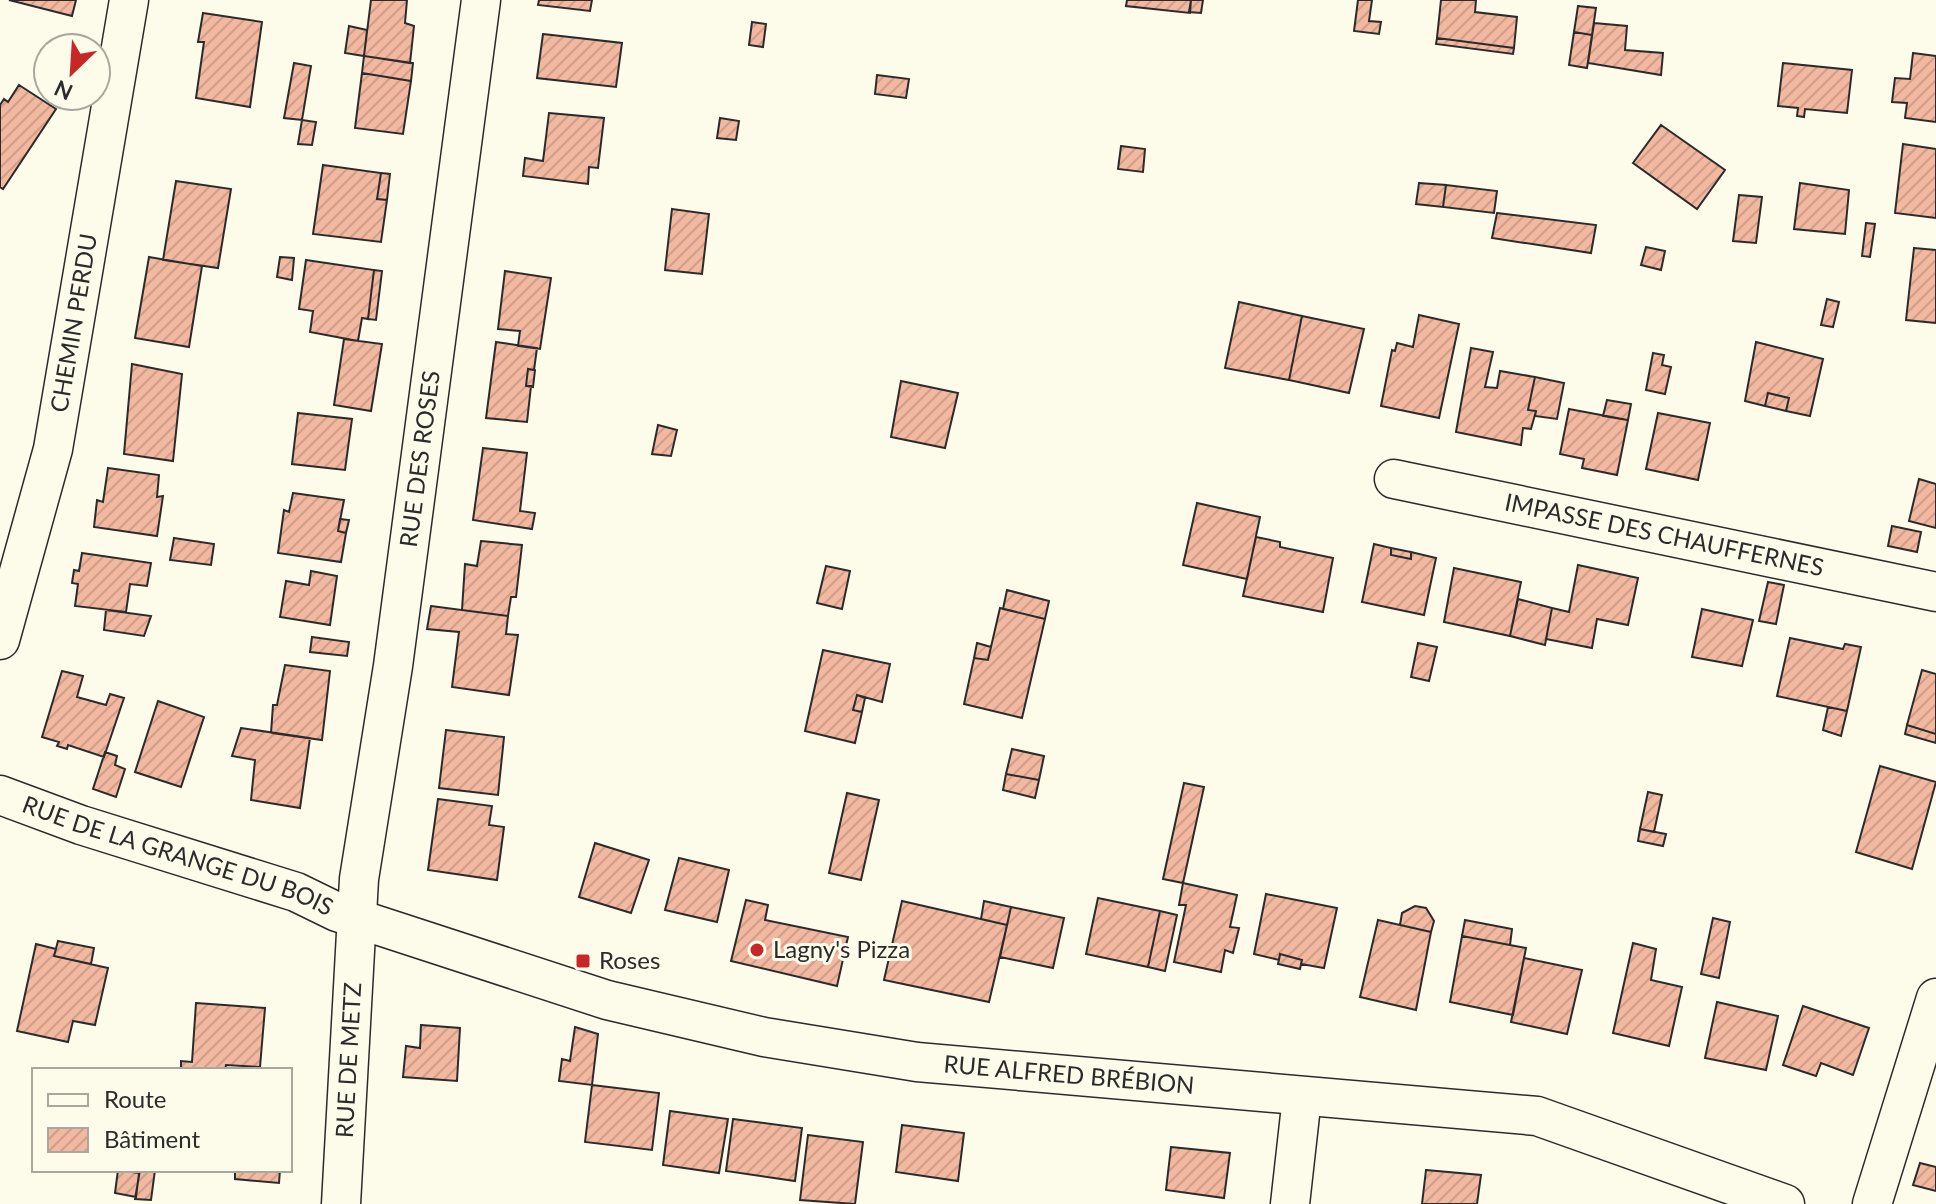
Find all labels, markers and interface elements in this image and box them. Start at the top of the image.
north arrow [32,32,112,112]
text: N [50,75,77,106]
street label: CHEMIN PERDU [43,231,102,414]
street label: RUE DES ROSES [393,369,445,549]
street label: IMPASSE DES CHAUFFERNES [1502,486,1827,581]
street label: RUE DE LA GRANGE DU BOIS [19,789,339,921]
place label: Lagny's Pizza [773,934,910,963]
marker: Lagny's Pizza [748,941,766,959]
place label: Roses [599,945,660,974]
marker: Roses [574,952,592,970]
street label: RUE DE METZ [329,982,366,1139]
street label: RUE ALFRED BRÉBION [942,1048,1196,1099]
legend [32,1068,292,1172]
text: Route [104,1084,166,1113]
text: Bâtiment [104,1124,201,1153]

